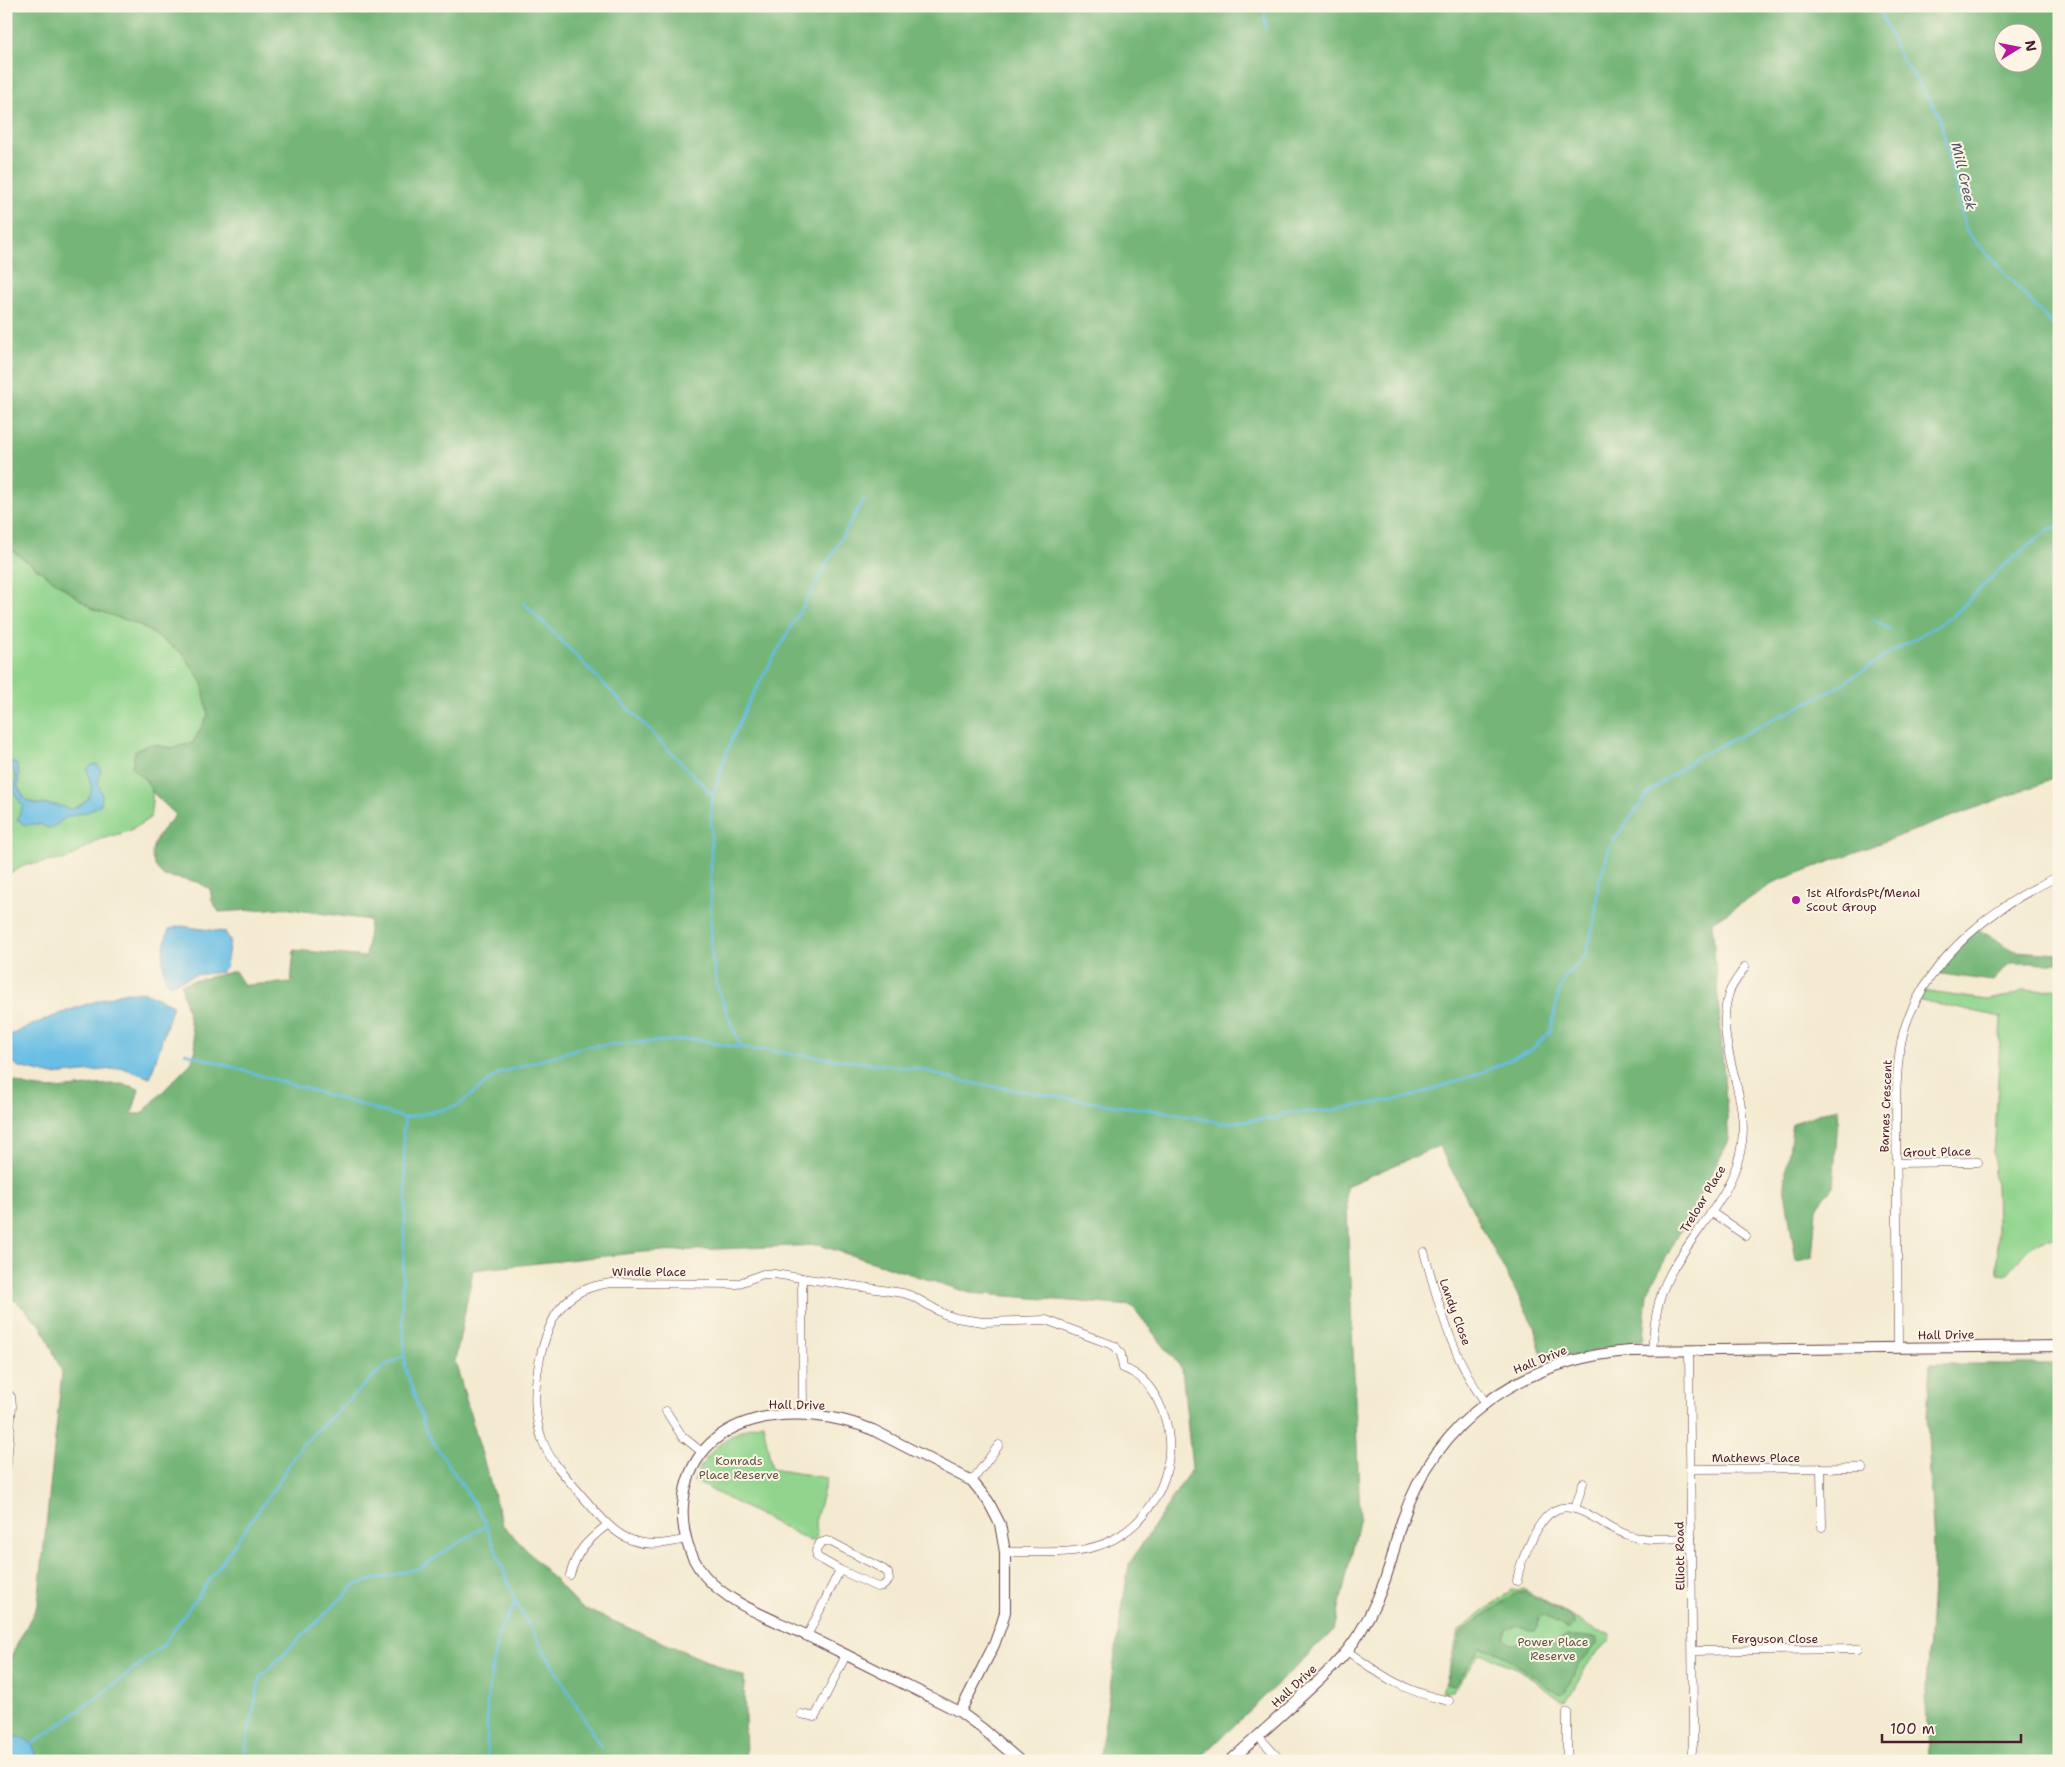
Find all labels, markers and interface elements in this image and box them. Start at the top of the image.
north arrow [1992,22,2042,72]
text: N [2021,39,2041,53]
water label: Mill Creek [1947,140,1981,212]
place label: 1st AlfordsPt/Menai Scout Group [1806,885,1920,915]
marker: 1st AlfordsPt/Menai Scout Group [1790,894,1802,906]
street label: Barnes Crescent [1876,1059,1896,1153]
street label: Grout Place [1903,1143,1971,1161]
street label: Treloar Place [1676,1162,1730,1236]
street label: Windle Place [612,1264,686,1280]
street label: Landy Close [1435,1276,1475,1348]
street label: Hall Drive [1917,1327,1975,1343]
street label: Hall Drive [1511,1342,1570,1378]
street label: Hall Drive [768,1397,826,1413]
street label: Mathews Place [1712,1450,1801,1466]
park label: Konrads Place Reserve [699,1453,779,1483]
street label: Elliott Road [1671,1521,1689,1591]
street label: Ferguson Close [1732,1631,1819,1647]
park label: Power Place Reserve [1518,1634,1589,1664]
street label: Hall Drive [1268,1661,1320,1711]
scale bar [1882,1712,2021,1744]
text: 100 m [1890,1719,1935,1739]

